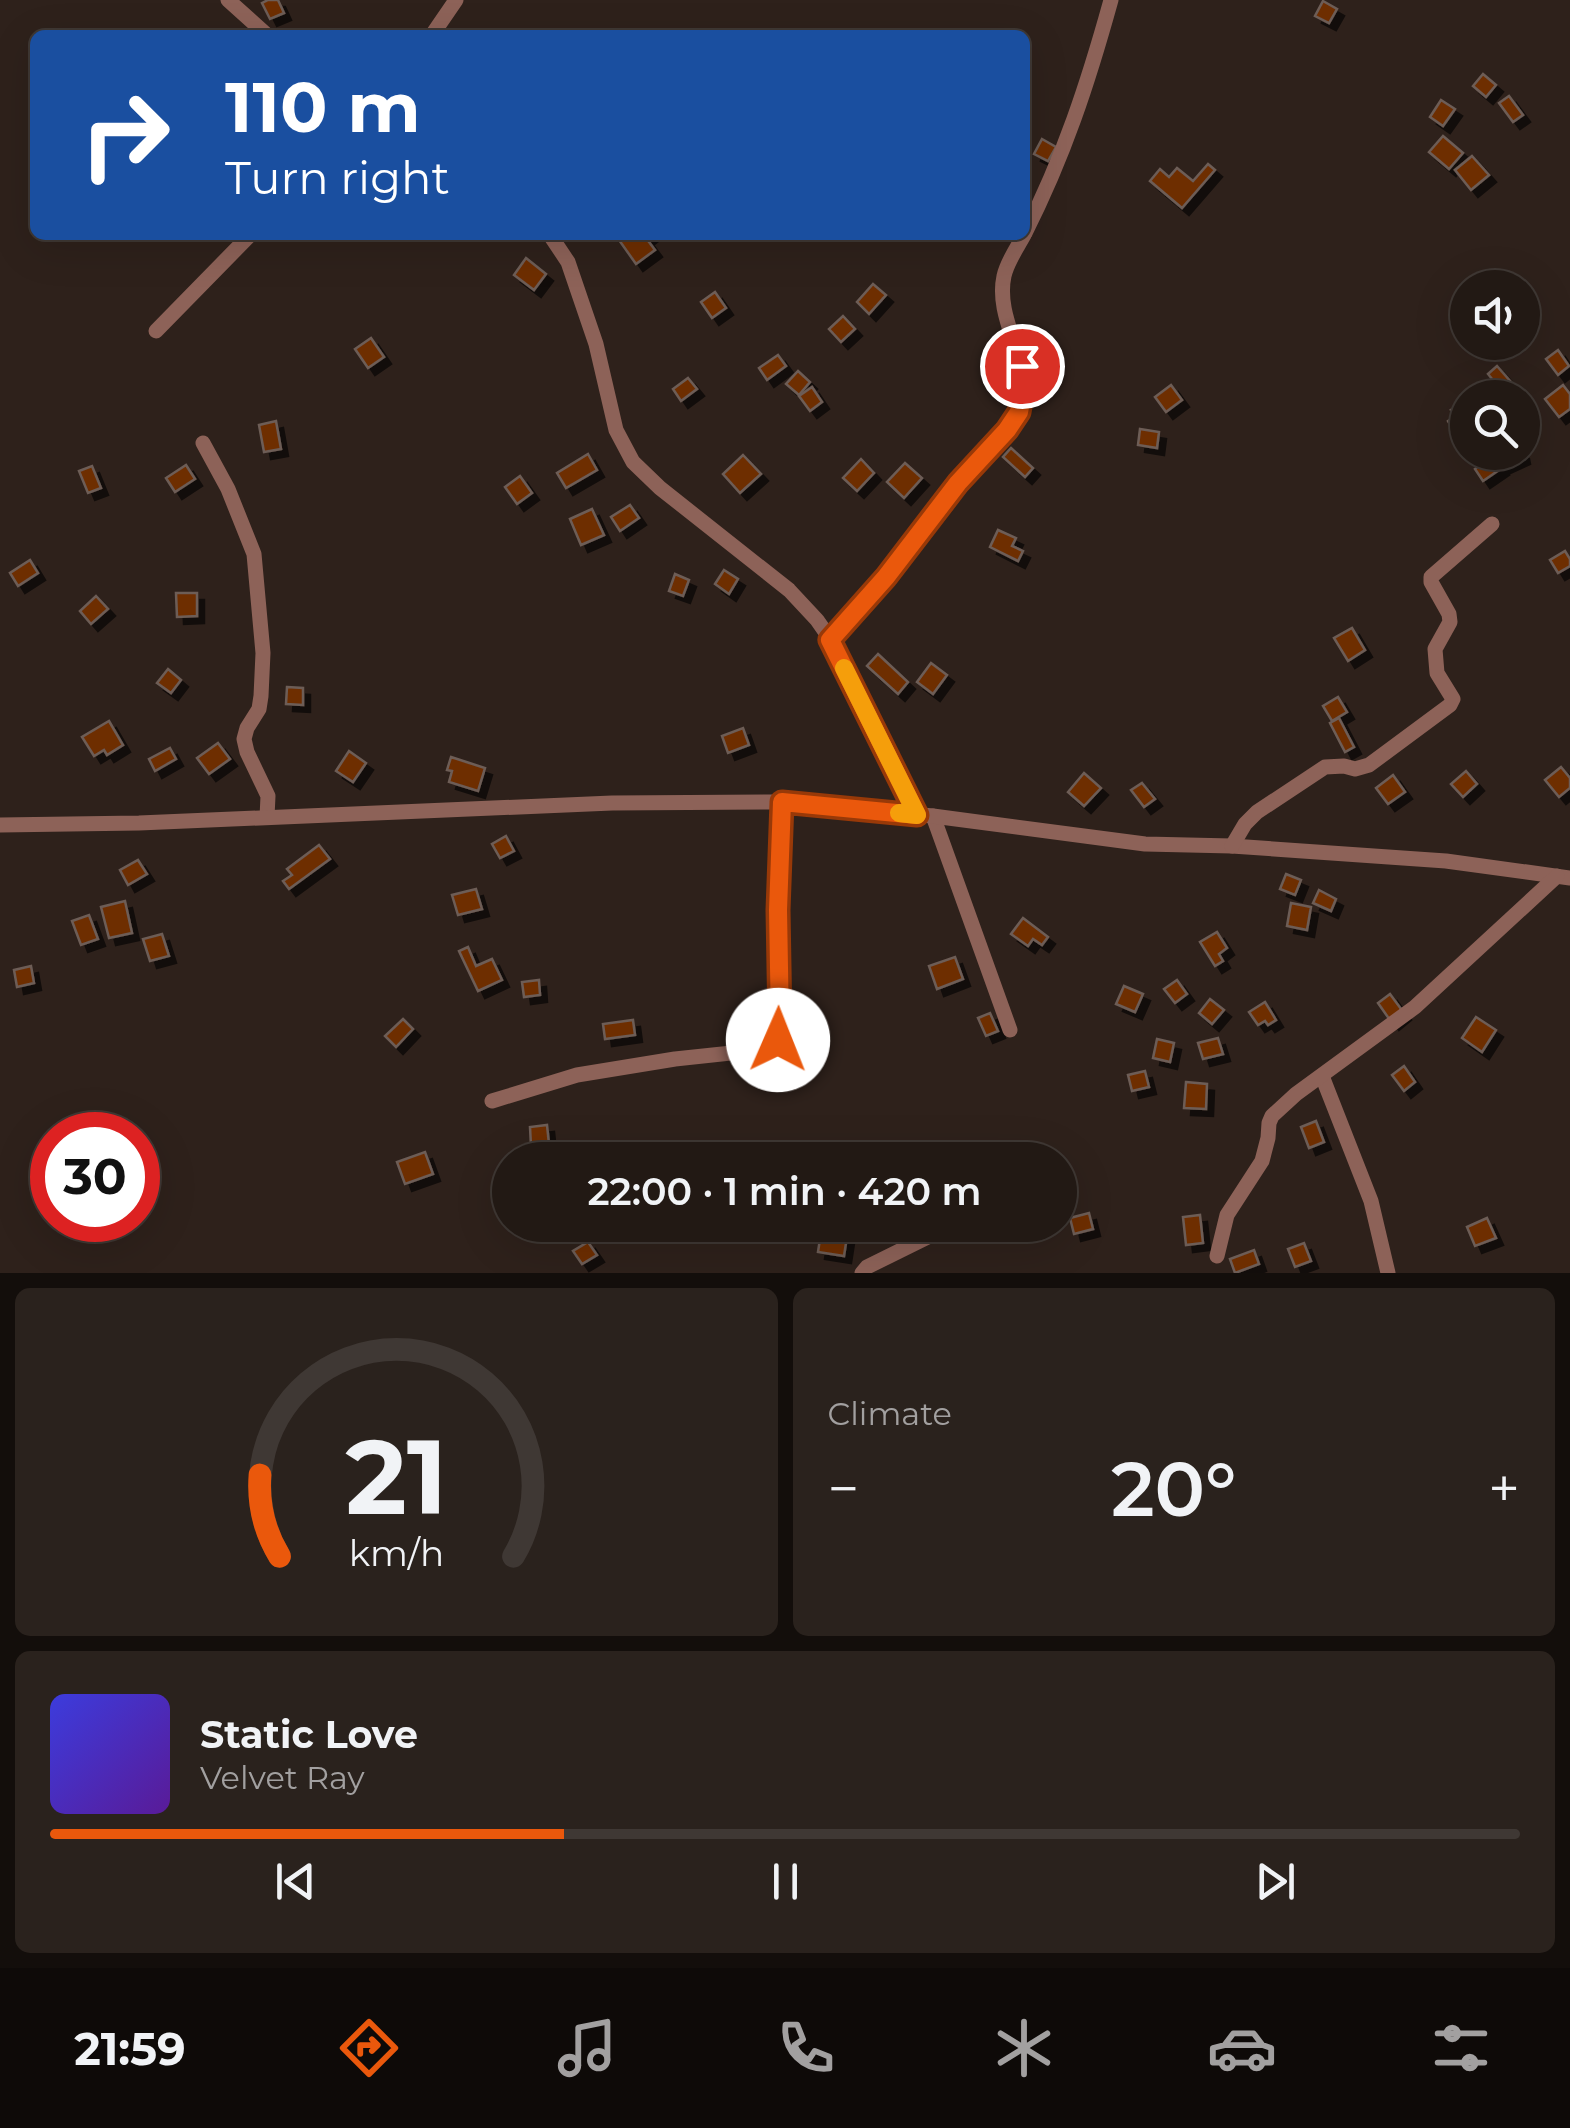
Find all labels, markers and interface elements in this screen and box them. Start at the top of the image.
text: 110 m [225,64,421,150]
icon: right [60,70,190,200]
text: Turn right [225,150,450,205]
map controls [1450,270,1540,470]
button: sound [1450,270,1540,360]
pin [980,324,1065,409]
icon: arrive [995,339,1050,394]
button: search [1450,380,1540,470]
position arrow [726,988,830,1092]
speed limit sign: 30 [30,1112,160,1242]
text: 22:00 · 1 min · 420 m [587,1168,982,1215]
text: Climate [828,1394,952,1433]
text: 21 [345,1413,447,1540]
text: 20° [1111,1443,1237,1535]
text: − [828,1455,859,1522]
text: + [1488,1455,1520,1522]
text: km/h [349,1531,444,1575]
text: Static Love [200,1711,418,1758]
text: Velvet Ray [200,1758,365,1797]
icon: previous [268,1854,323,1909]
icon: pause [758,1854,813,1909]
icon: next [1248,1854,1303,1909]
icon: directions [334,2013,404,2083]
icon: music [552,2013,622,2083]
icon: phone [771,2013,841,2083]
icon: climate [989,2013,1059,2083]
icon: car [1207,2013,1277,2083]
icon: filters [1426,2013,1496,2083]
text: 21:59 [74,2021,186,2076]

